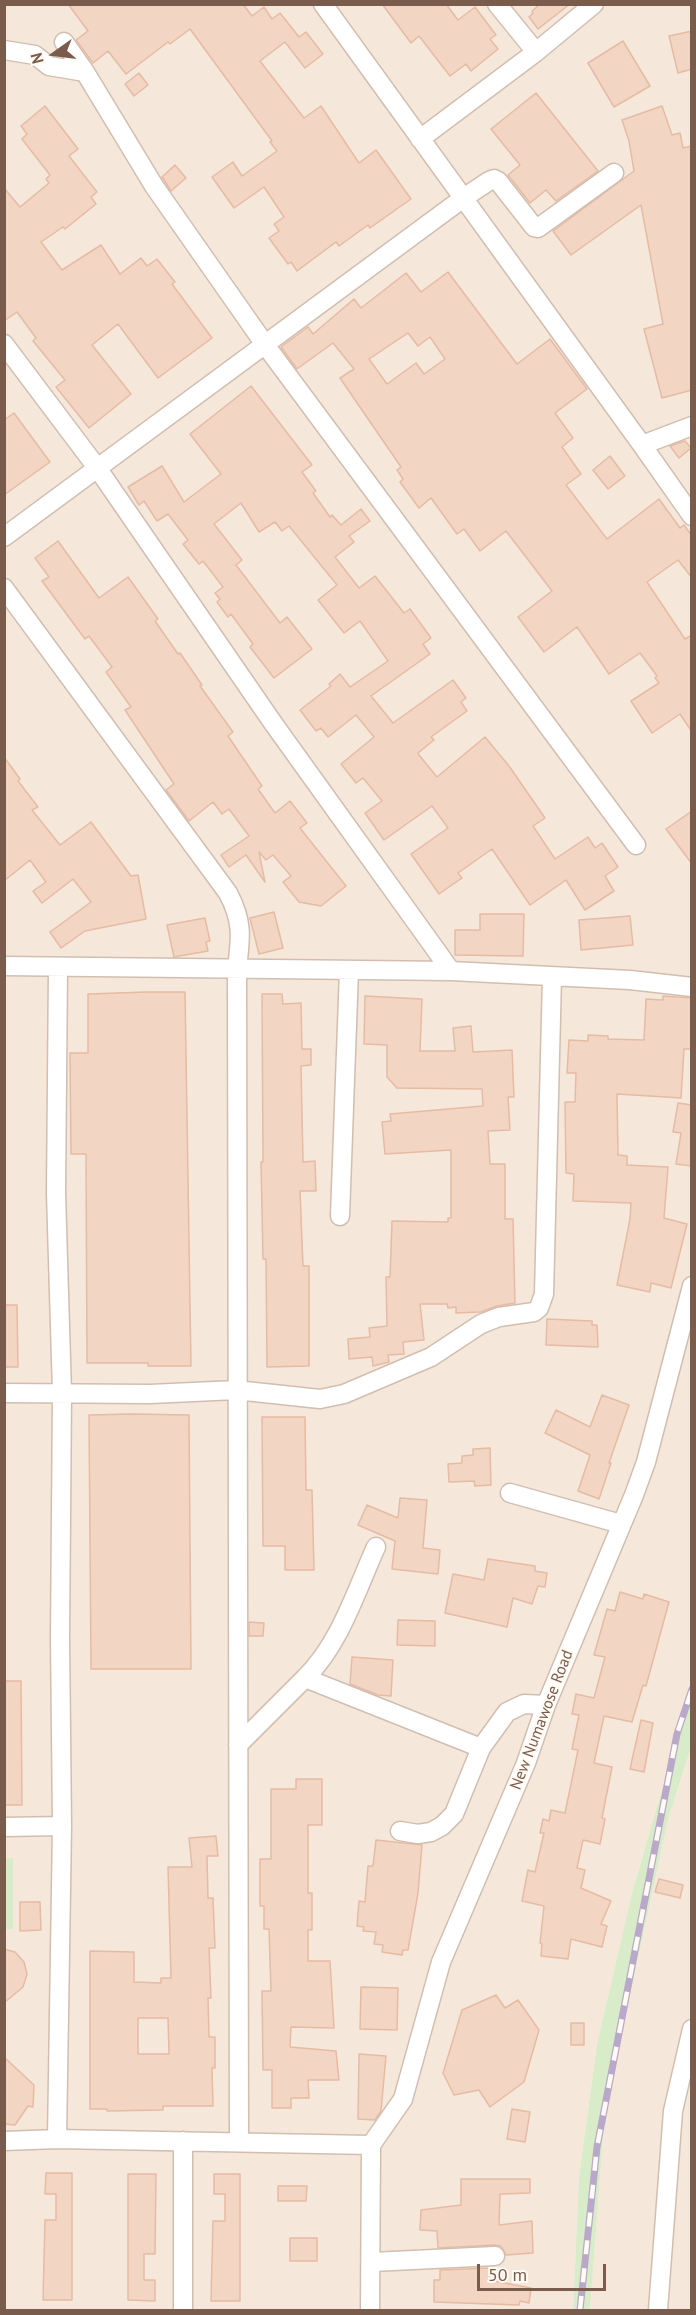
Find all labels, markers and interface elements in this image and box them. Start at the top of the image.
north arrow [24,24,84,84]
text: N [26,51,48,66]
street label: New Numawose Road [506,1647,578,1793]
scale bar [480,2252,609,2290]
text: 50 m [488,2263,527,2286]

